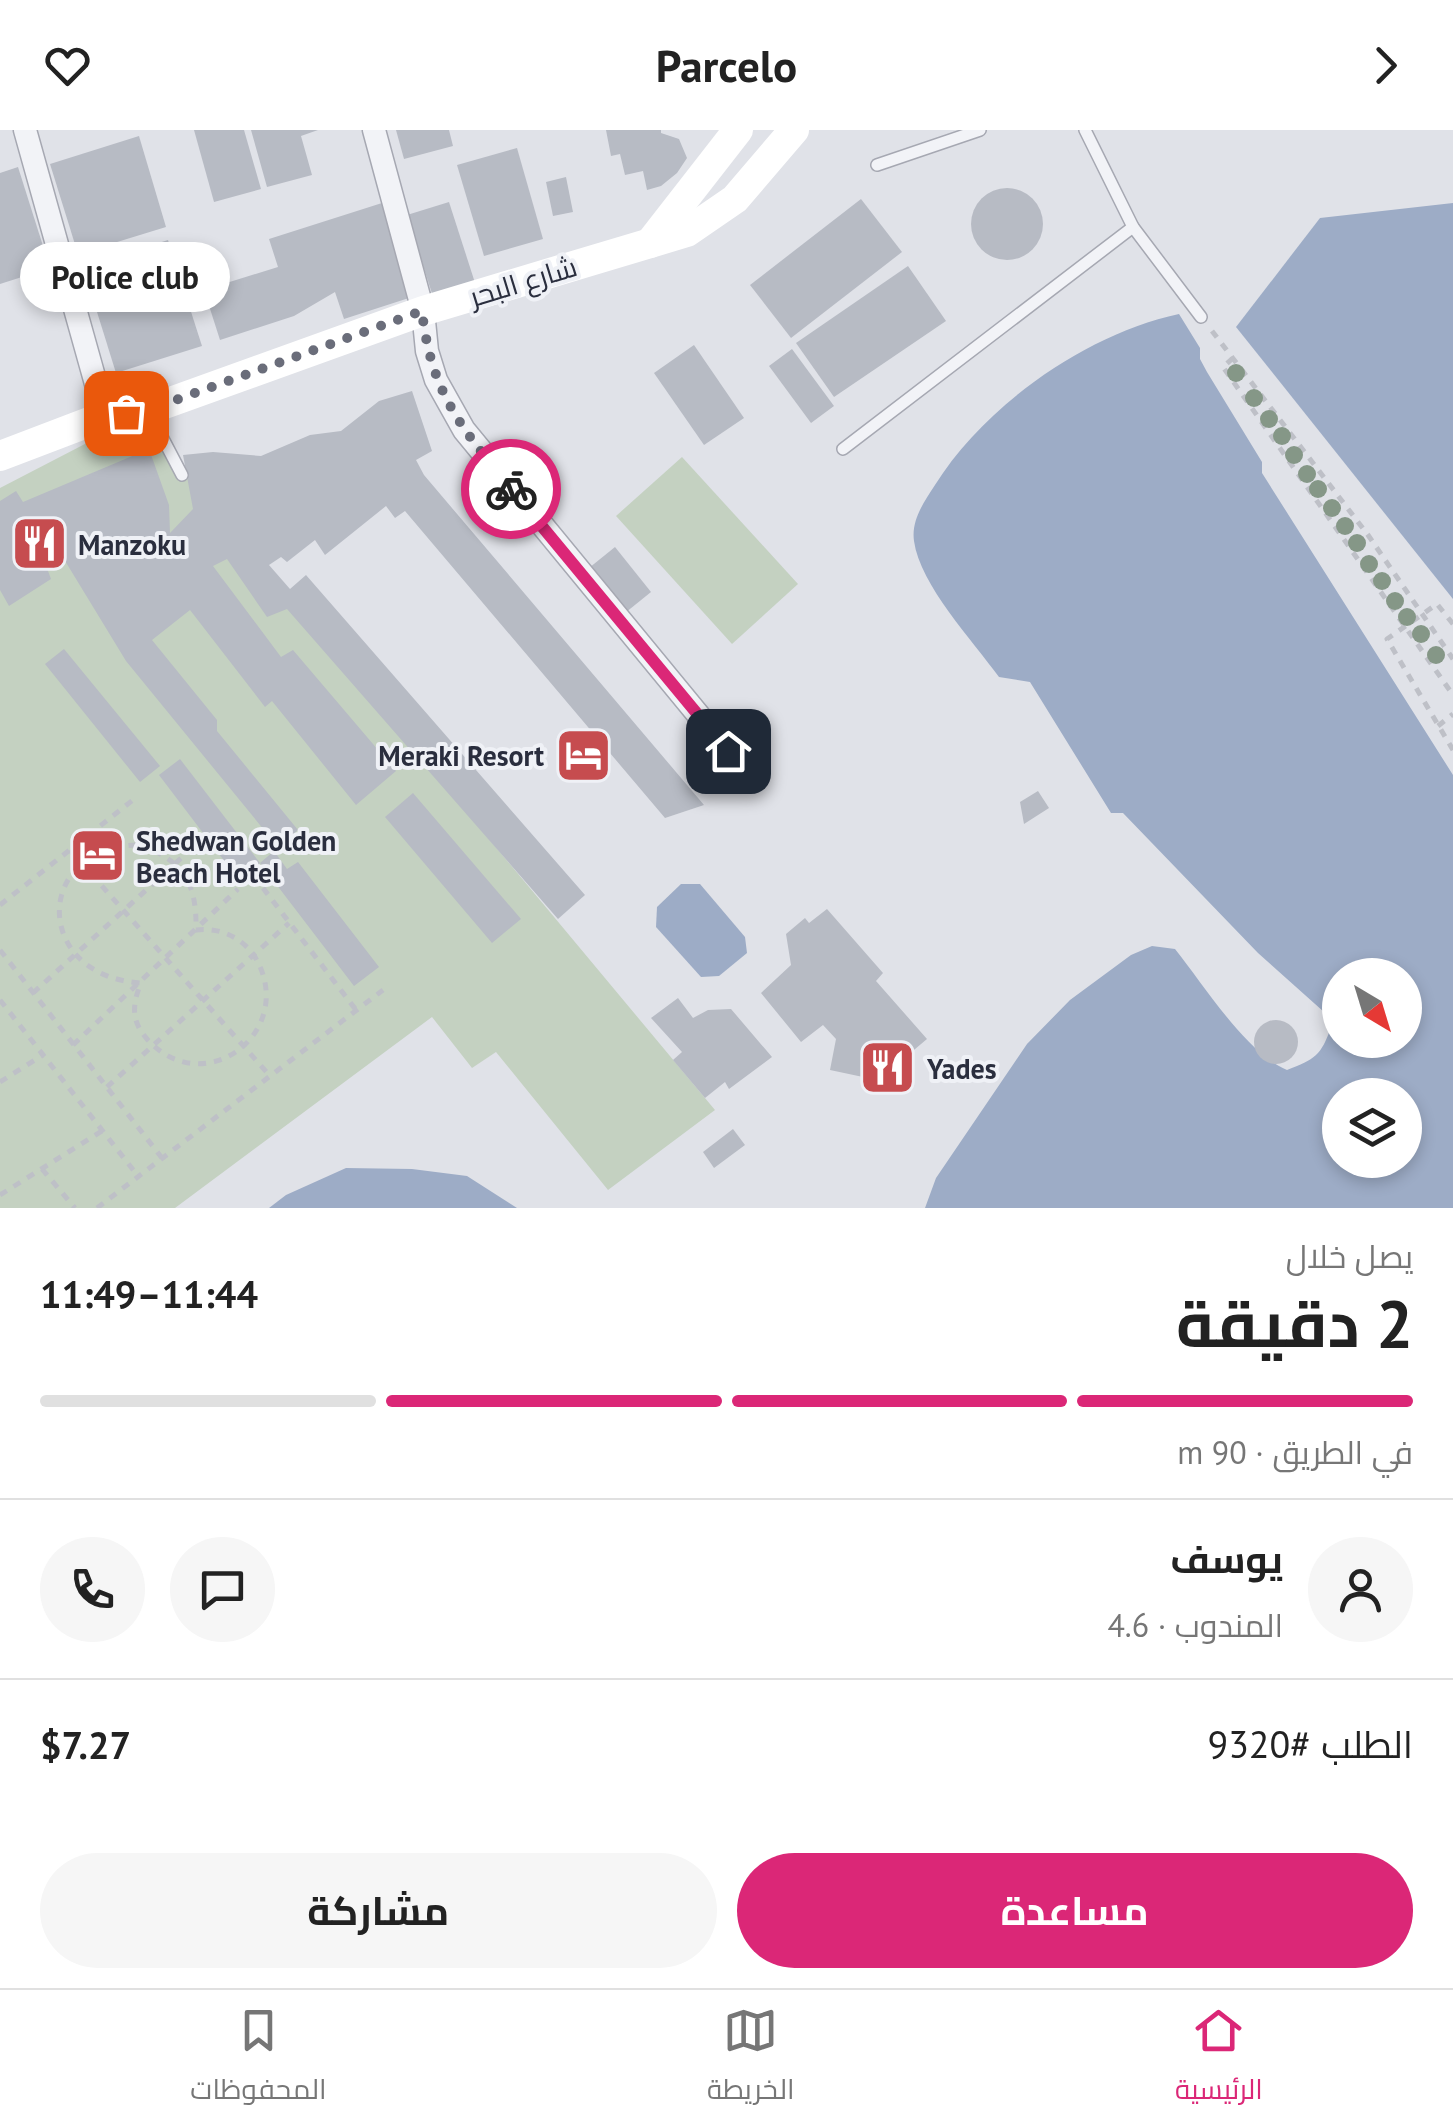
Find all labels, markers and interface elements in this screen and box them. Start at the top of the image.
text: Parcelo [656,36,797,94]
icon: heart [40,38,95,93]
icon: forward [1358,38,1413,93]
callout: Police club [21,243,231,313]
street label: شارع البحر [463,247,582,316]
text: Police club [51,256,199,298]
pin [84,371,169,456]
icon: bag [99,386,154,441]
courier [461,439,561,539]
icon: bike [484,462,539,517]
restaurant icon: Manzoku [9,514,69,574]
place label: Manzoku [78,526,186,563]
pin [686,709,771,794]
icon: home [701,724,756,779]
hotel icon: Meraki Resort [553,725,613,785]
place label: Meraki Resort [378,737,544,774]
place label: Shedwan Golden Beach Hotel [136,822,336,891]
hotel icon: Shedwan Golden Beach Hotel [67,826,127,886]
north arrow [1322,958,1422,1058]
map controls [1322,958,1422,1178]
restaurant icon: Yades [858,1038,918,1098]
place label: Yades [926,1050,997,1087]
button: layers [1322,1078,1422,1178]
text: يصل خلال [1286,1235,1413,1277]
text: 11:44–11:49 [40,1269,258,1318]
text: 2 دقيقة [1176,1281,1413,1365]
text: في الطريق · 90 m [1177,1431,1413,1473]
text: يوسف [1170,1534,1283,1583]
button: phone [40,1537,145,1642]
button: chat [170,1537,275,1642]
button: person [1308,1537,1413,1642]
text: المندوب · 4.6 [1107,1604,1283,1646]
text: الطلب #9320 [1207,1719,1413,1768]
text: $7.27 [40,1720,131,1769]
button: مشاركة [40,1853,717,1968]
button: مساعدة [737,1853,1413,1968]
tab: المحفوظات [190,2003,327,2115]
tab: الخريطة [707,2003,794,2115]
tab: الرئيسية [1175,2003,1263,2115]

